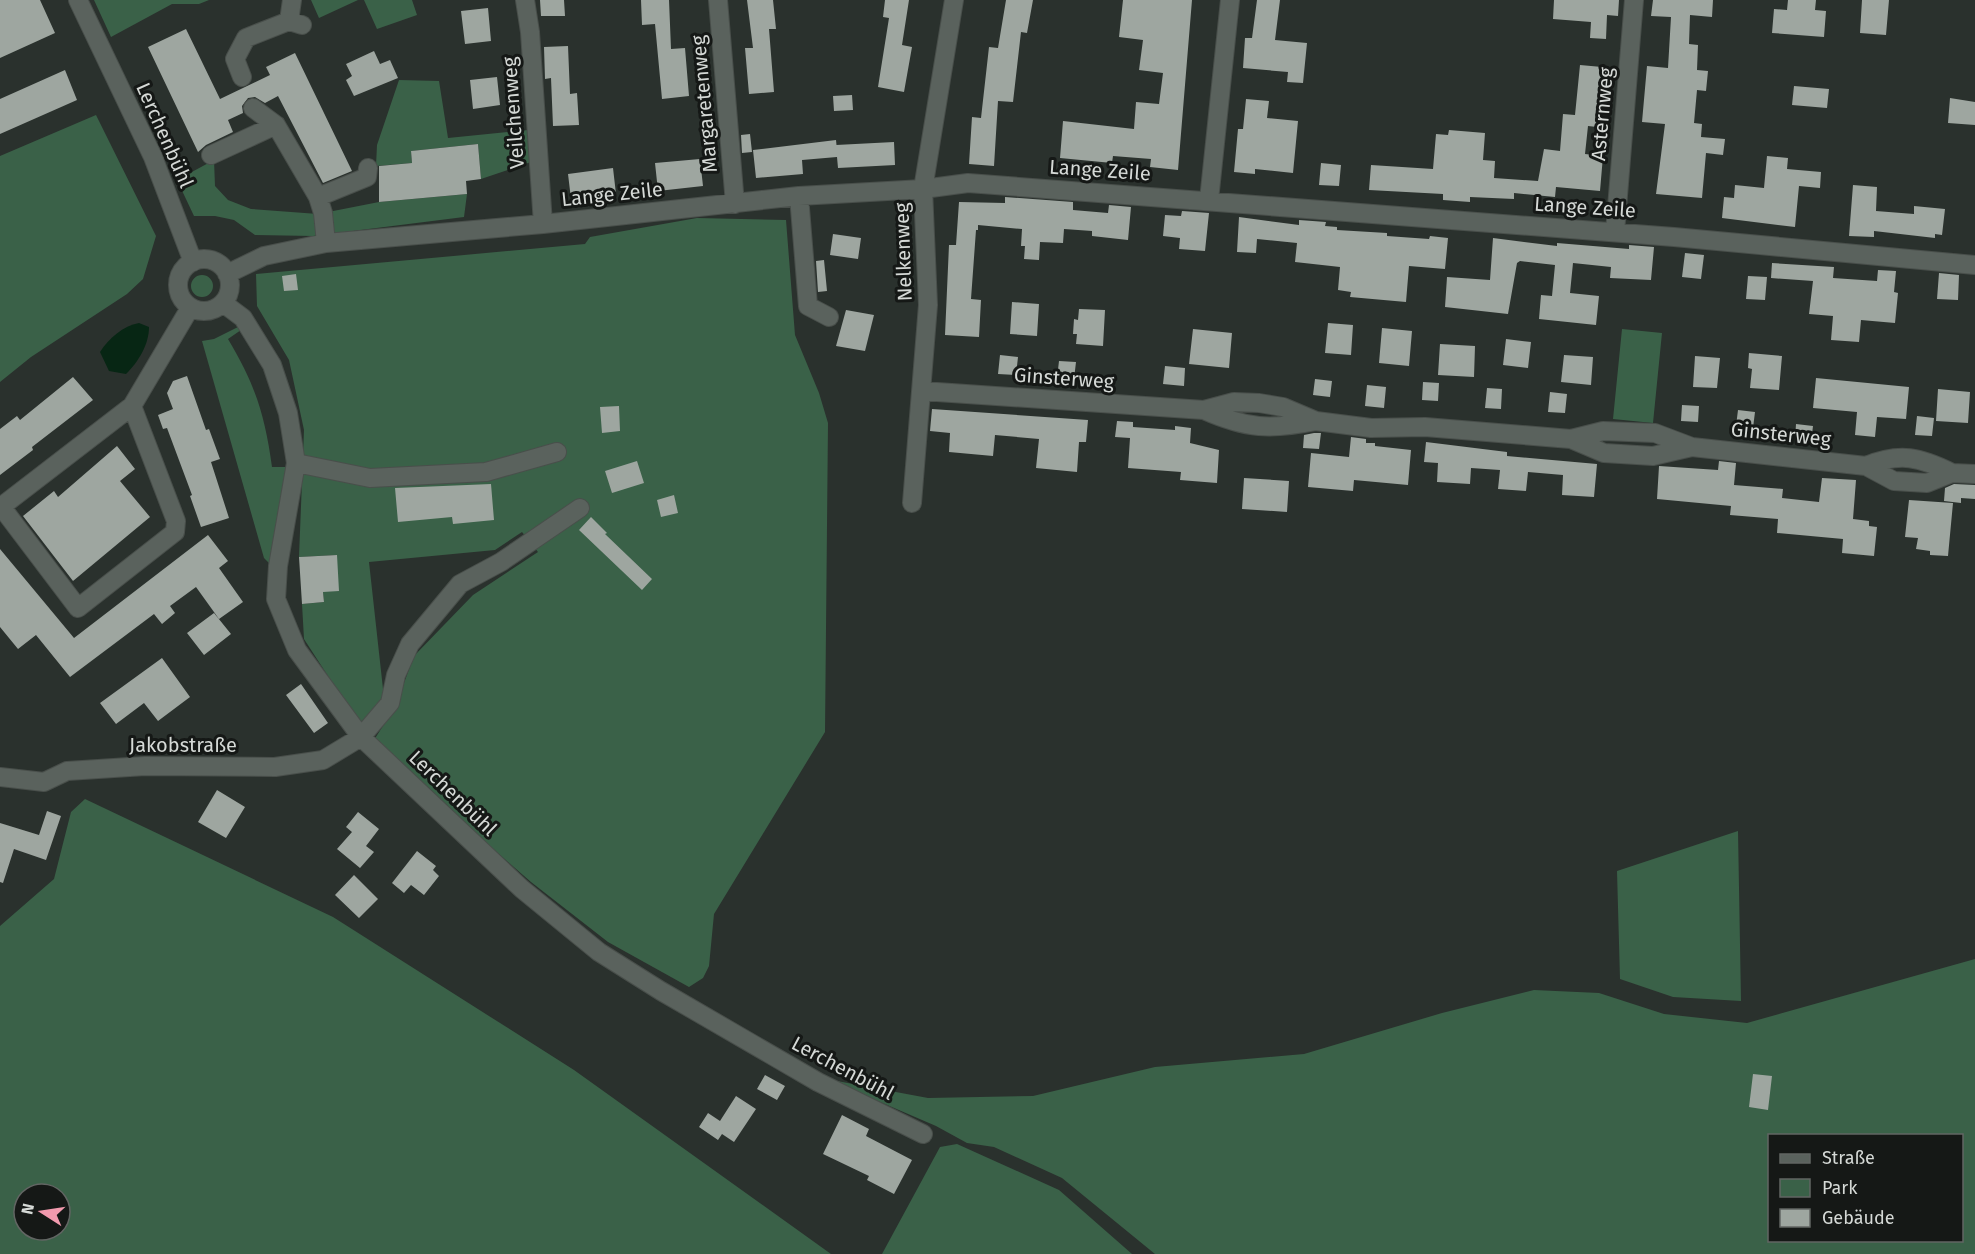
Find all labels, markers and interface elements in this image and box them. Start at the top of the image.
street label: Margaretenweg [686,34,722,174]
street label: Veilchenweg [497,55,529,170]
street label: Asternweg [1586,66,1618,162]
street label: Lerchenbühl [131,79,199,191]
street label: Lange Zeile [1048,154,1152,186]
street label: Lange Zeile [560,177,664,211]
street label: Lange Zeile [1533,191,1637,223]
street label: Nelkenweg [889,202,917,302]
street label: Ginsterweg [1013,363,1116,394]
street label: Ginsterweg [1730,417,1833,451]
street label: Jakobstraße [129,733,237,757]
street label: Lerchenbühl [404,745,502,841]
street label: Lerchenbühl [788,1031,898,1105]
legend [1768,1134,1963,1242]
text: Straße [1822,1147,1875,1169]
text: Park [1822,1177,1858,1199]
north arrow [12,1182,72,1242]
text: N [17,1202,38,1216]
text: Gebäude [1822,1207,1895,1229]

